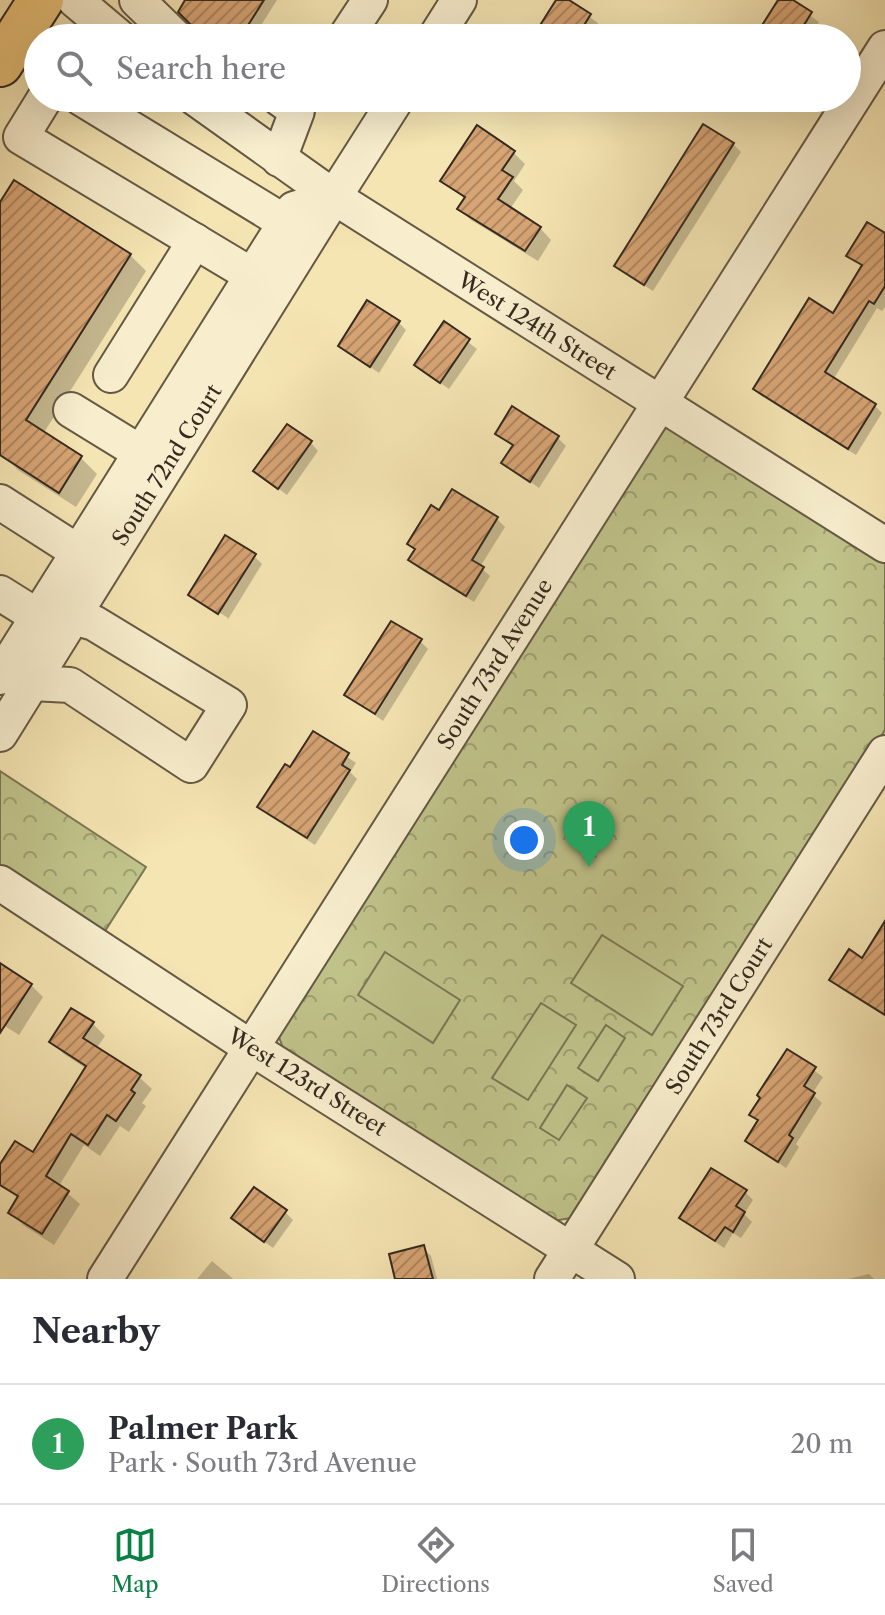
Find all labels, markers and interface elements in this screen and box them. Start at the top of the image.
search box [24,24,861,112]
icon: search [52,46,96,90]
text: Search here [116,50,286,87]
street label: West 124th Street [452,266,622,386]
street label: South 72nd Court [106,379,228,551]
street label: South 73rd Avenue [432,574,558,754]
pin: 1 [563,801,615,867]
your location [504,820,544,860]
street label: South 73rd Court [660,932,778,1099]
street label: West 123rd Street [222,1022,392,1142]
text: Nearby [32,1310,160,1352]
text: Palmer Park [108,1410,297,1447]
text: 1 [52,1428,64,1460]
text: 20 m [790,1428,853,1460]
text: Park · South 73rd Avenue [108,1447,417,1479]
tab: Map [111,1523,159,1598]
tab: Directions [381,1523,490,1598]
tab: Saved [713,1523,774,1598]

